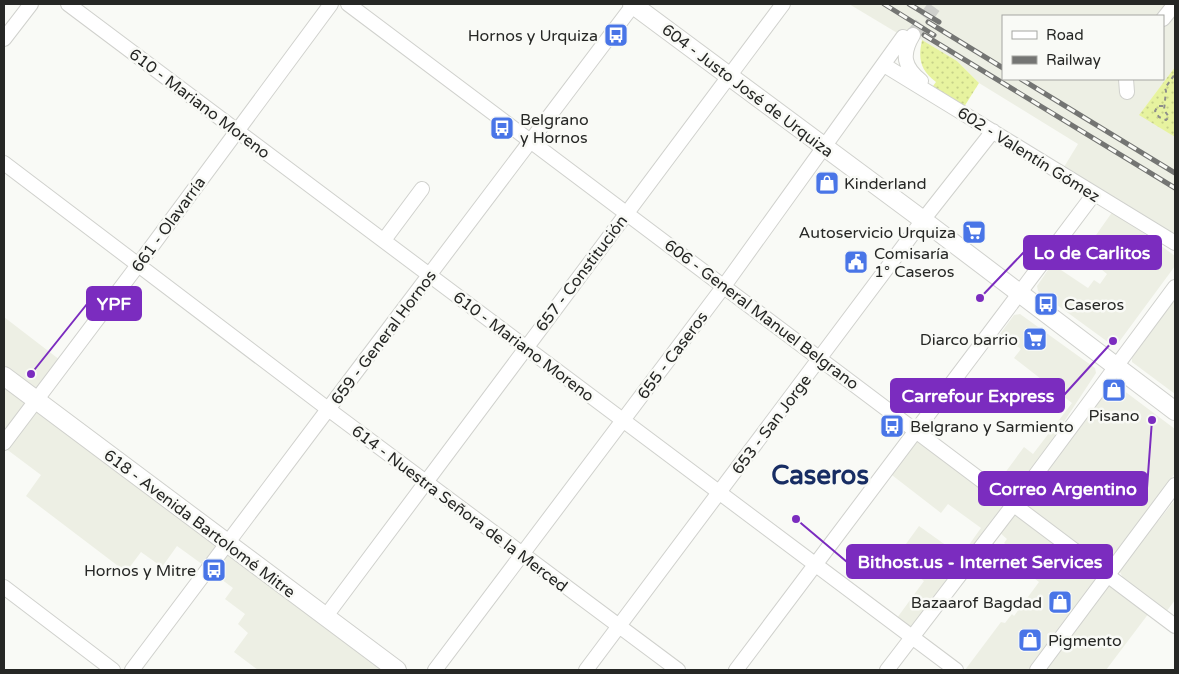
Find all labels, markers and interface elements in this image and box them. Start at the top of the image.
legend [1002,15,1164,80]
street label: 604 - Justo José de Urquiza [658,20,837,162]
bus stop icon: Hornos y Urquiza [603,22,629,48]
place label: Hornos y Urquiza [468,26,598,46]
text: Road [1046,26,1084,44]
street label: 610 - Mariano Moreno [125,44,274,163]
text: Railway [1046,51,1101,69]
street label: 602 - Valentín Gómez [953,103,1103,207]
place label: Belgrano y Hornos [520,110,589,148]
bus stop icon: Belgrano y Hornos [489,115,515,141]
shop icon: Kinderland [814,170,840,196]
street label: 661 - Olavarría [127,173,210,276]
place label: Kinderland [844,174,927,194]
street label: 657 - Constitución [531,211,632,336]
supermarket icon: Autoservicio Urquiza [961,219,987,245]
place label: Autoservicio Urquiza [799,223,956,243]
street label: 606 - General Manuel Belgrano [660,235,862,394]
callout: Lo de Carlitos [1024,236,1161,269]
text: Lo de Carlitos [1033,242,1151,264]
place label: Comisaría 1° Caseros [874,244,954,282]
public building icon: Comisaría 1° Caseros [843,249,869,275]
street label: 659 - General Hornos [327,266,441,409]
callout: YPF [87,287,141,320]
street label: 610 - Mariano Moreno [449,287,598,406]
bus stop icon: Caseros [1033,291,1059,317]
text: YPF [97,293,131,315]
place label: Caseros [1064,295,1124,315]
street label: 655 - Caseros [633,308,712,404]
supermarket icon: Diarco barrio [1022,326,1048,352]
place label: Diarco barrio [920,330,1018,350]
street label: 653 - San Jorge [728,371,816,479]
shop icon: Pisano [1101,377,1127,403]
callout: Carrefour Express [891,379,1064,412]
text: Carrefour Express [902,385,1055,407]
place label: Pisano [1089,406,1139,426]
bus stop icon: Belgrano y Sarmiento [879,413,905,439]
place label: Belgrano y Sarmiento [910,417,1074,437]
street label: 614 - Nuestra Señora de la Merced [347,421,571,597]
street label: 618 - Avenida Bartolomé Mitre [100,445,299,602]
district label: Caseros [771,460,869,491]
callout: Correo Argentino [979,472,1147,505]
text: Correo Argentino [989,478,1137,500]
callout: Bithost.us - Internet Services [847,545,1112,578]
text: Bithost.us - Internet Services [858,551,1103,573]
bus stop icon: Hornos y Mitre [201,557,227,583]
place label: Hornos y Mitre [84,561,196,581]
shop icon: Bazaarof Bagdad [1047,589,1073,615]
place label: Bazaarof Bagdad [911,593,1042,613]
shop icon: Pigmento [1017,627,1043,653]
place label: Pigmento [1048,631,1122,651]

